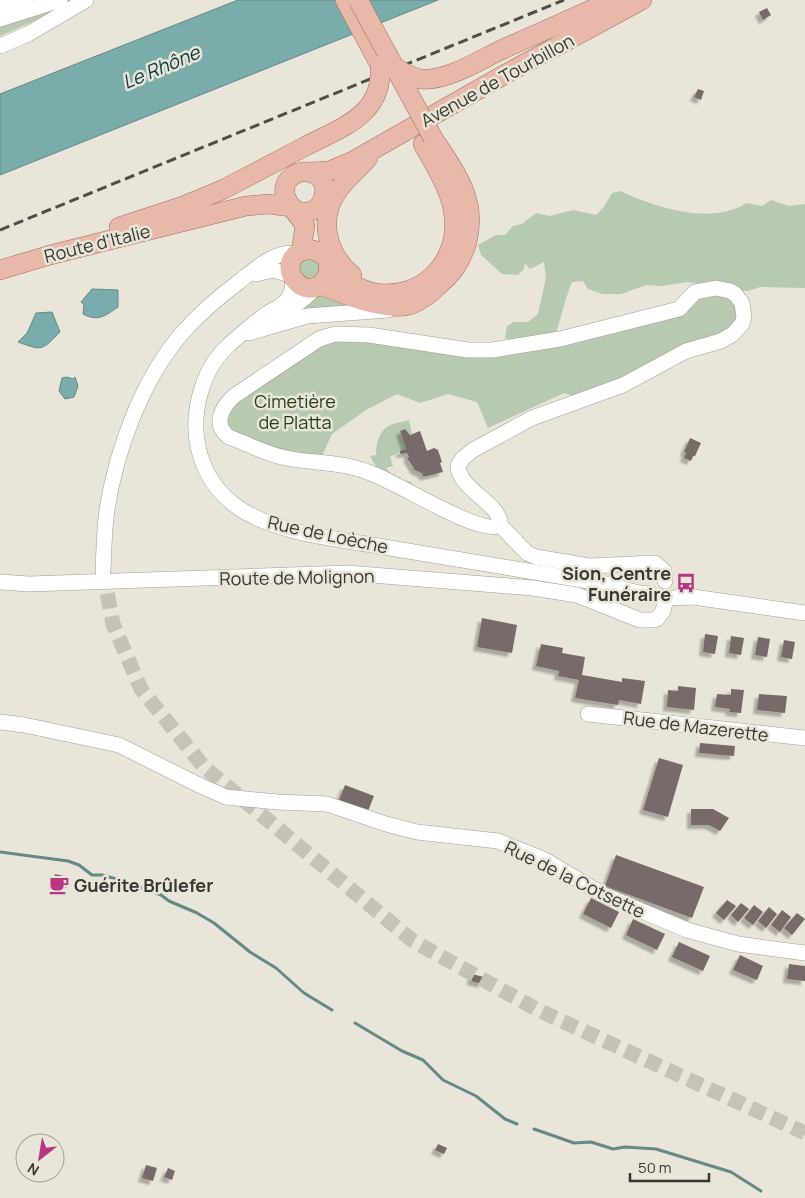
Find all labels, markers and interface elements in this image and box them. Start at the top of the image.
street label: Avenue de Tourbillon [416,28,578,132]
water label: Le Rhône [118,38,205,95]
street label: Route d'Italie [41,218,153,268]
park label: Cimetière de Platta [254,389,336,434]
street label: Rue de Loèche [266,510,390,558]
place label: Sion, Centre Funéraire [562,561,671,606]
street label: Route de Molignon [219,564,375,590]
bus stop icon: Sion, Centre Funéraire [675,572,697,594]
street label: Rue de Mazerette [622,705,770,747]
street label: Rue de la Cotsette [501,835,649,923]
place label: Guérite Brûlefer [74,873,213,897]
cafe icon: Guérite Brûlefer [48,874,70,896]
north arrow [15,1133,65,1183]
scale bar [630,1150,709,1182]
text: 50 m [638,1157,672,1178]
text: N [24,1159,42,1180]

